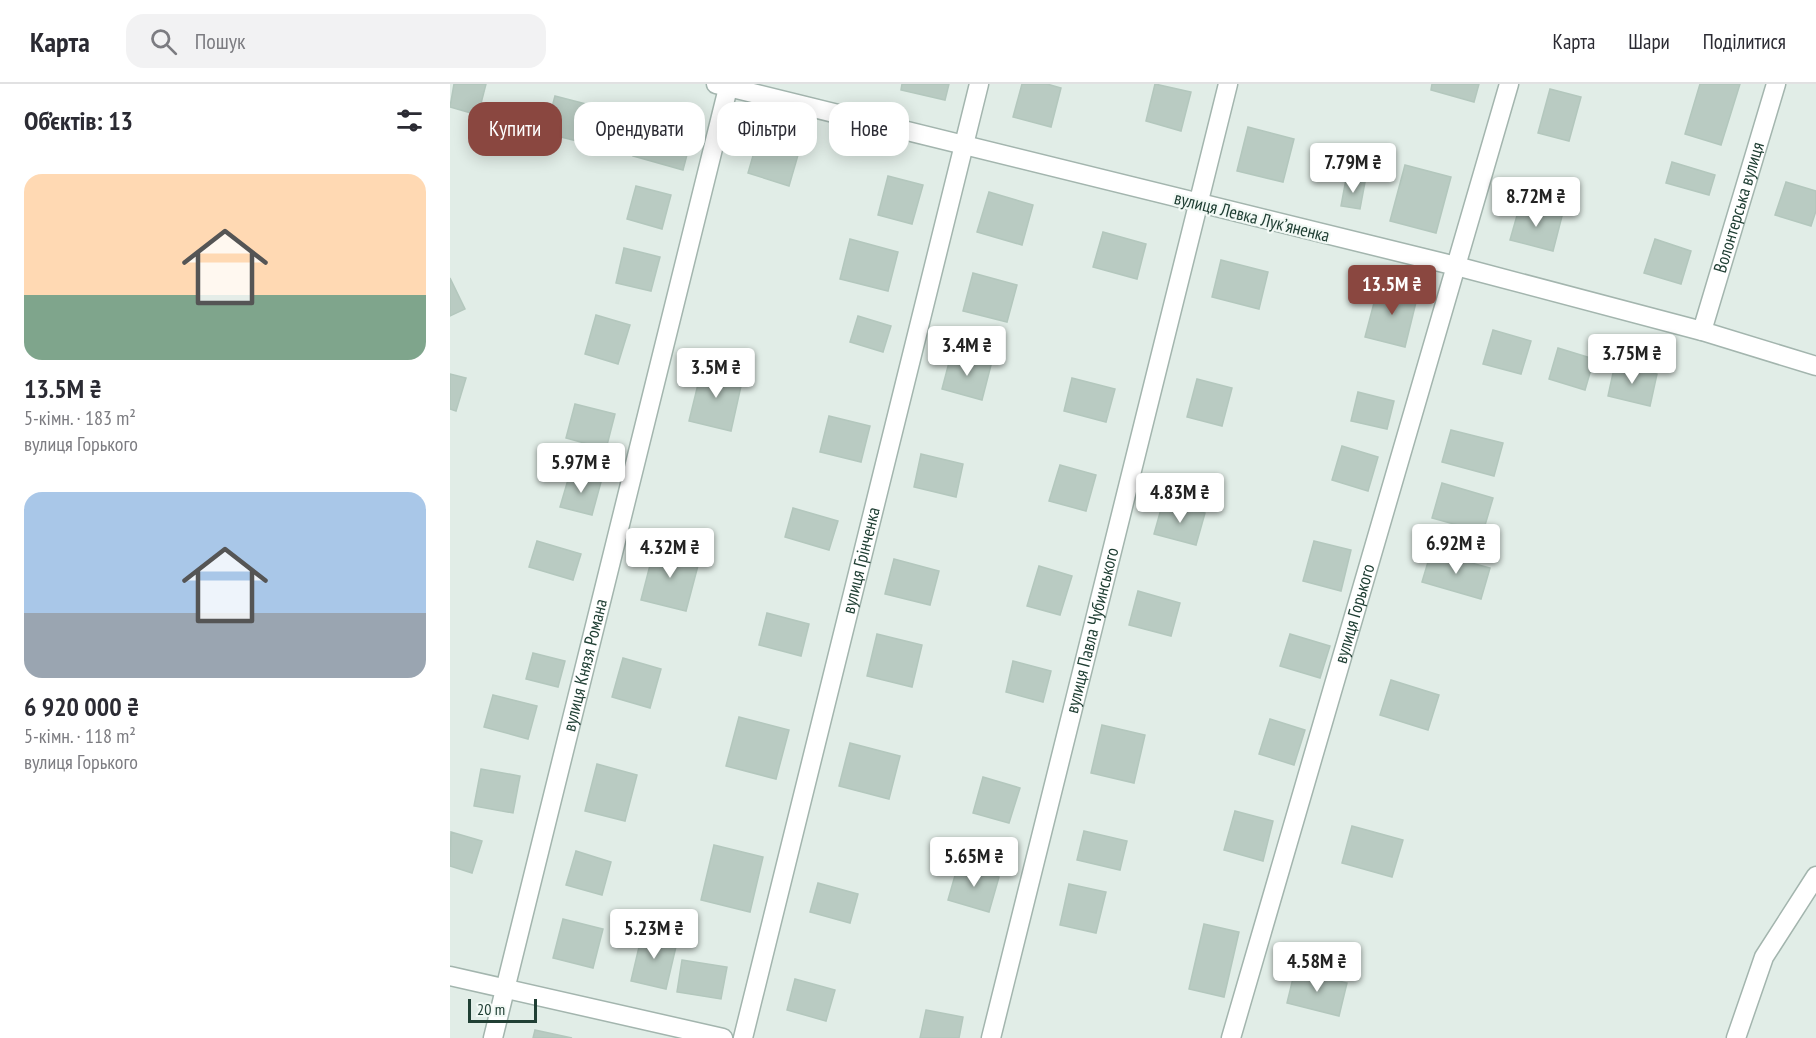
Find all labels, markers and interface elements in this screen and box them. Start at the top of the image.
search box [126,14,546,68]
text: Карта [30,23,90,60]
icon: search [147,25,180,58]
text: Пошук [195,27,246,55]
text: Карта [1553,28,1595,55]
text: Шари [1628,28,1670,55]
text: Поділитися [1703,28,1786,55]
chip: Купити [468,102,562,156]
chip: Орендувати [574,102,705,156]
chip: Фільтри [717,102,817,156]
chip: Нове [829,102,909,156]
text: Об’єктів: 13 [24,104,133,137]
icon: filters [393,104,426,137]
street label: Волонтерська вулиця [1708,139,1769,275]
pin: 7.79M ₴ [1298,143,1408,194]
text: 7.79M ₴ [1324,149,1382,175]
pin: 8.72M ₴ [1481,177,1591,228]
text: 8.72M ₴ [1506,183,1566,209]
street label: вулиця Левка Лукʼяненка [1172,186,1332,247]
icon: home [171,213,279,321]
pin: 13.5M ₴ [1337,265,1447,316]
text: 13.5M ₴ [1362,271,1422,297]
pin: 3.4M ₴ [918,326,1016,377]
text: 3.4M ₴ [942,332,992,358]
pin: 3.75M ₴ [1577,334,1687,385]
text: 3.75M ₴ [1602,340,1662,366]
pin: 3.5M ₴ [667,348,765,399]
text: 3.5M ₴ [691,354,741,380]
text: 13.5M ₴ [24,372,102,405]
text: 5-кімн. · 183 m² [24,405,136,431]
text: вулиця Горького [24,431,138,457]
pin: 5.97M ₴ [526,443,636,494]
text: 5.97M ₴ [551,449,611,475]
pin: 4.83M ₴ [1125,473,1235,524]
text: 4.83M ₴ [1150,479,1210,505]
street label: вулиця Грінченка [836,505,885,616]
pin: 6.92M ₴ [1401,524,1511,575]
pin: 4.32M ₴ [615,528,725,579]
text: 6.92M ₴ [1426,530,1486,556]
icon: home [171,531,279,639]
text: 4.32M ₴ [640,534,700,560]
street label: вулиця Павла Чубинського [1060,545,1123,715]
street label: вулиця Горького [1329,561,1380,666]
street label: вулиця Князя Романа [557,597,612,734]
text: 6 920 000 ₴ [24,690,139,723]
text: 5-кімн. · 118 m² [24,723,136,749]
text: вулиця Горького [24,749,138,775]
pin: 5.65M ₴ [919,837,1029,888]
text: 5.65M ₴ [944,843,1004,869]
pin: 5.23M ₴ [599,909,709,960]
text: 5.23M ₴ [624,915,684,941]
pin: 4.58M ₴ [1262,942,1372,993]
text: 4.58M ₴ [1287,948,1347,974]
scale bar [468,996,537,1024]
text: 20 m [477,999,505,1019]

